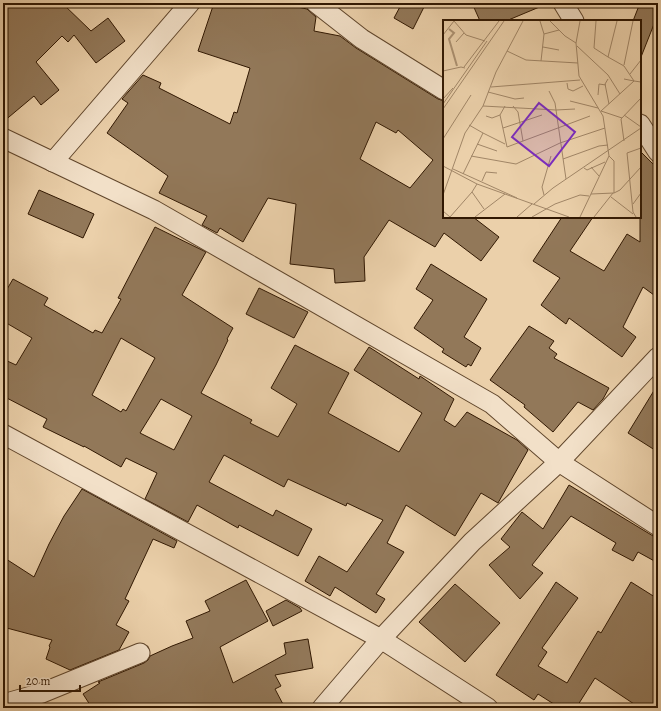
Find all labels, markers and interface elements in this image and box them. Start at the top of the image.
inset map [443,20,641,218]
scale bar [20,667,80,693]
text: 20 m [26,673,50,689]

